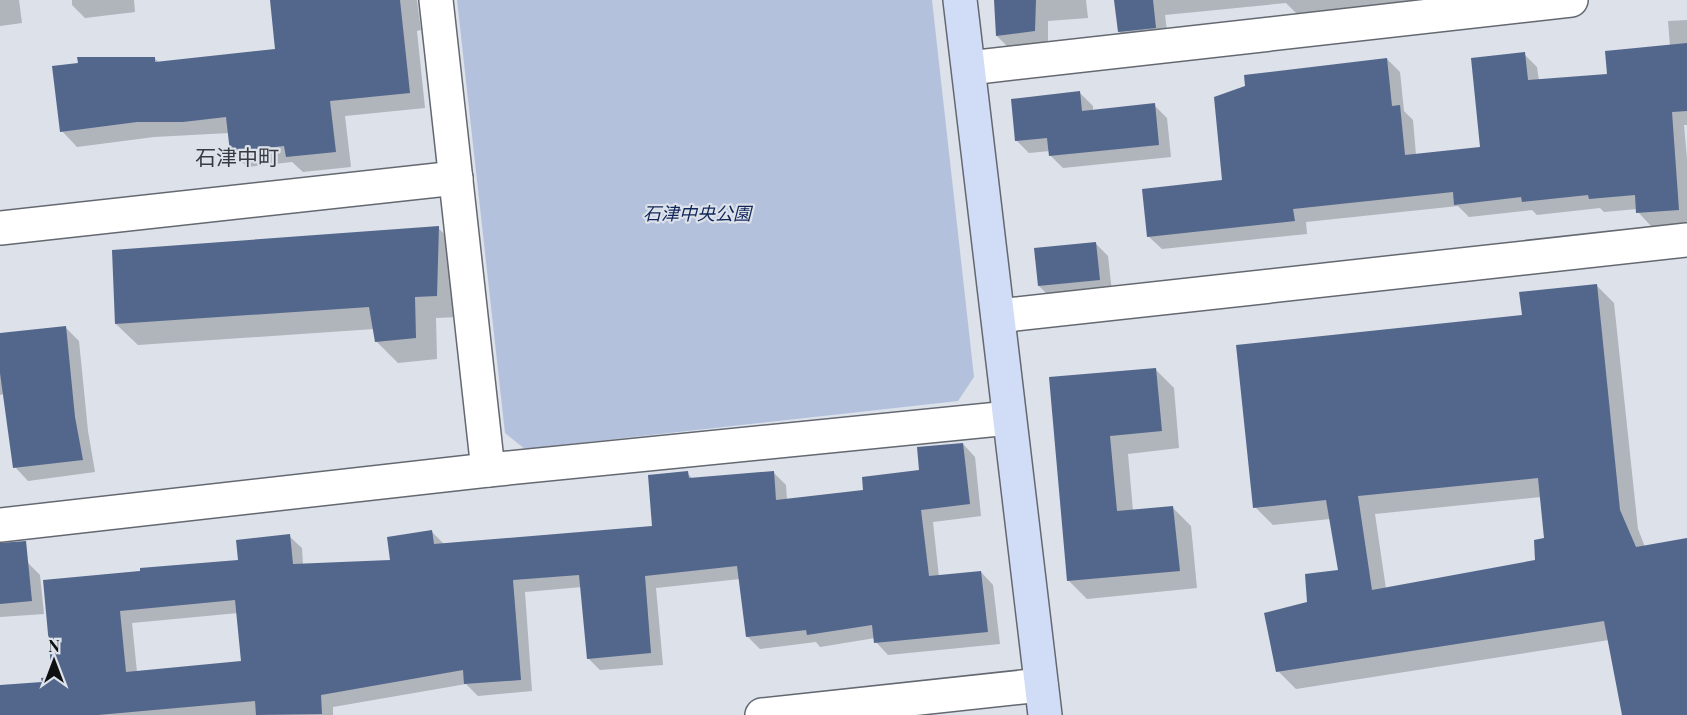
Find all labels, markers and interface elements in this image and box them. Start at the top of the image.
district label: 石津中町 [195,142,279,170]
park label: 石津中央公園 [643,201,754,225]
north arrow [24,631,84,691]
text: N [48,635,60,656]

